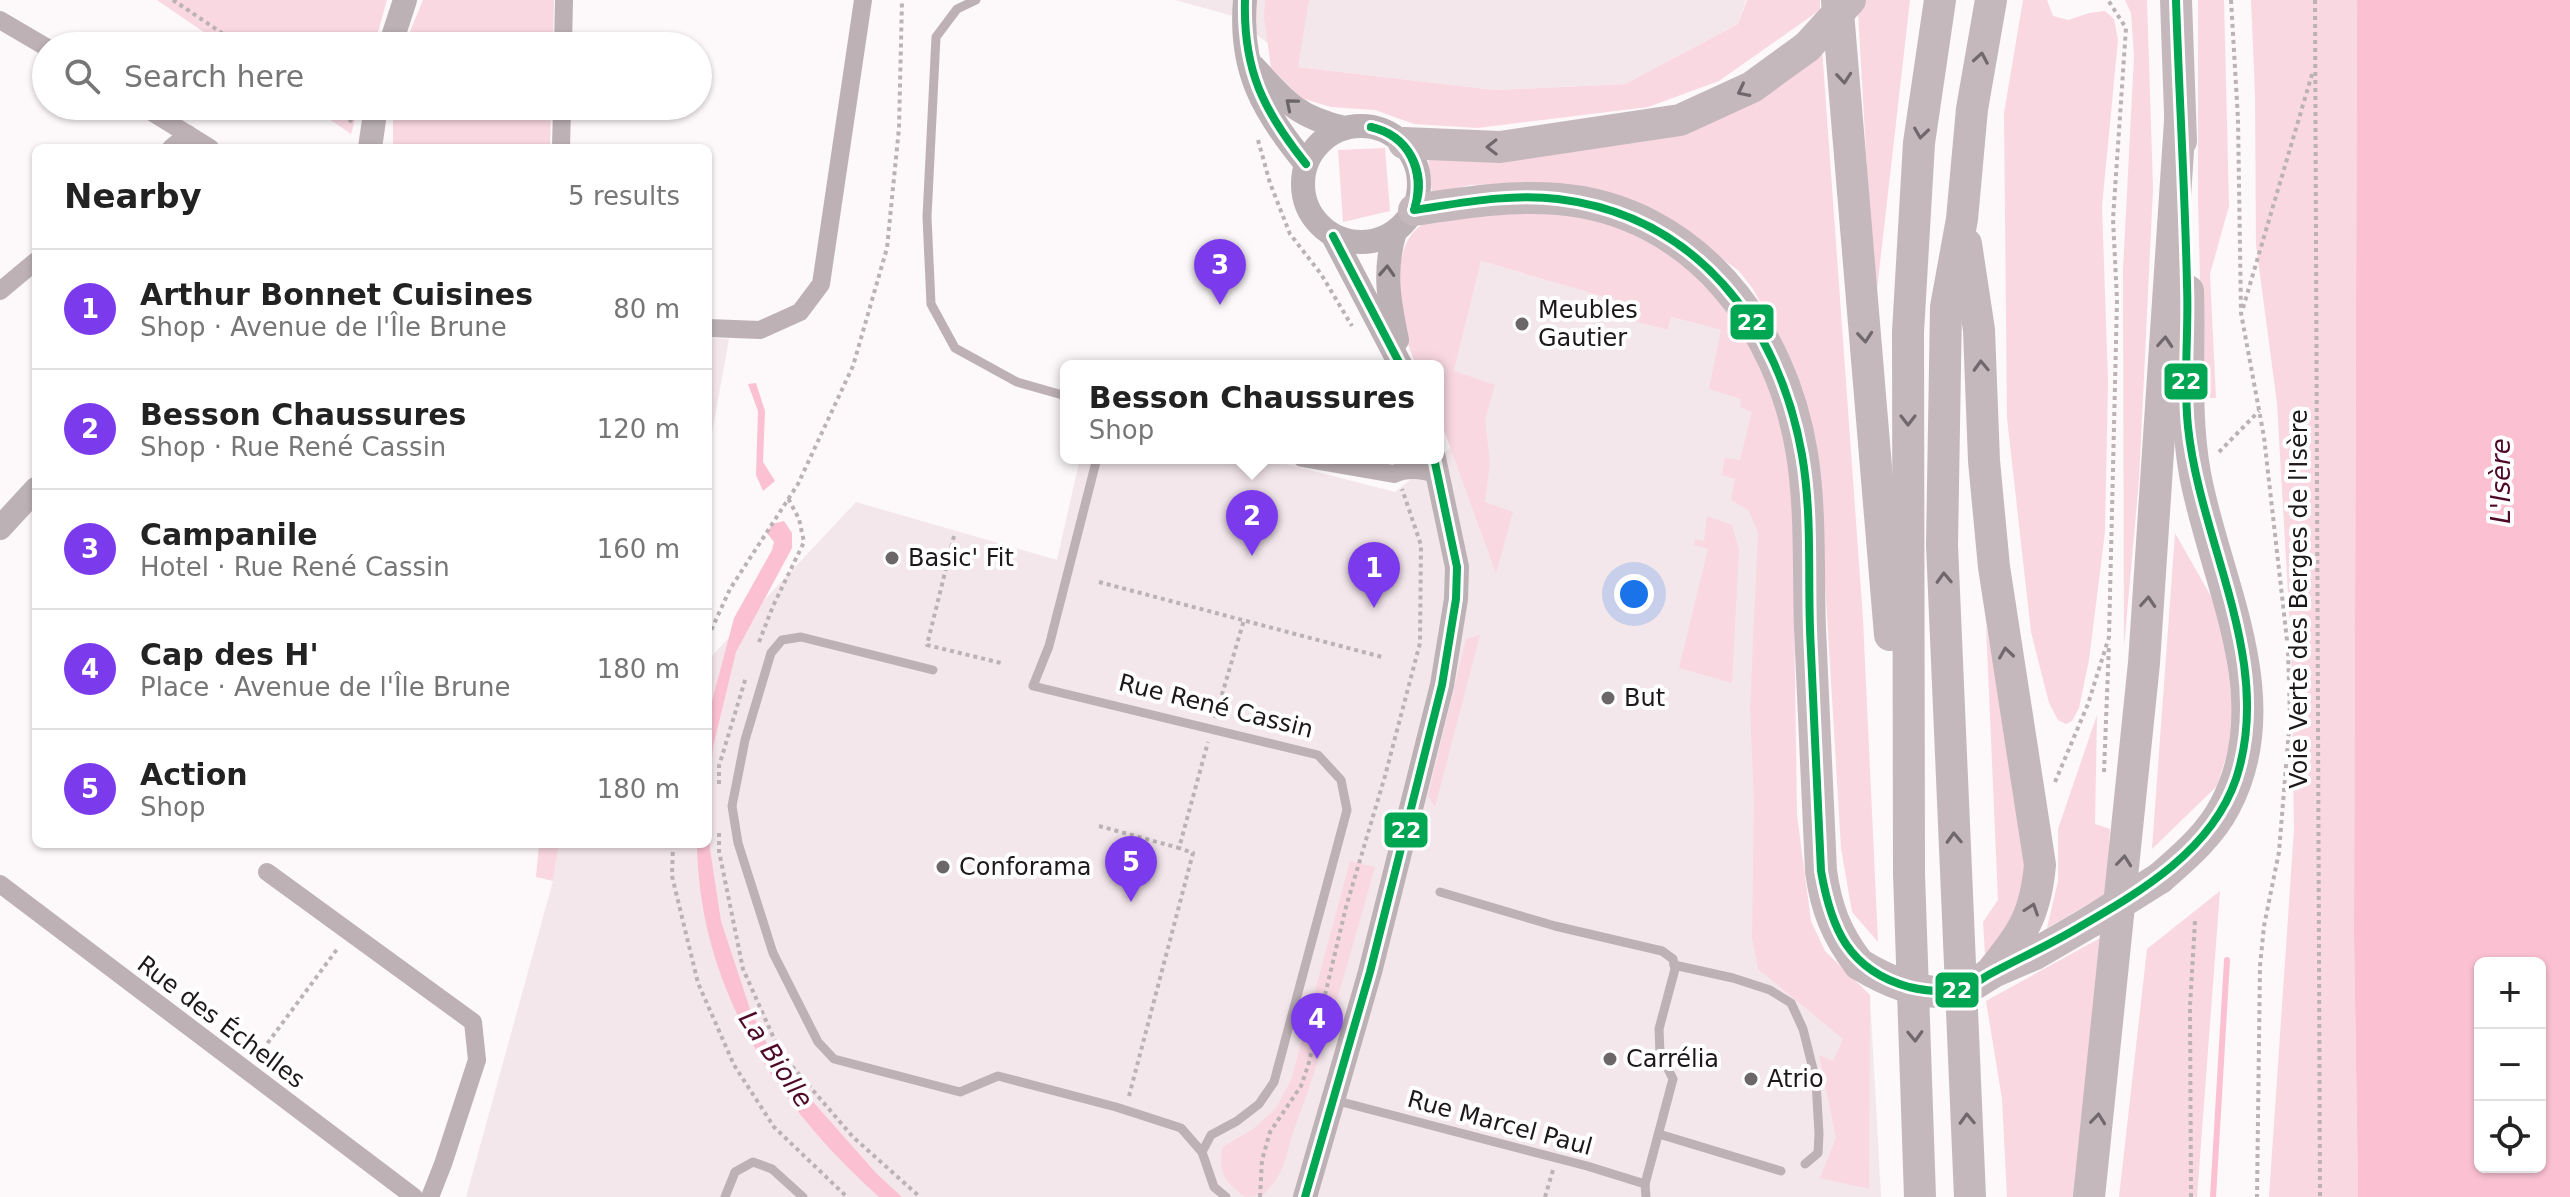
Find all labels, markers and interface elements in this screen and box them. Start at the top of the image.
search box [32,32,712,120]
one-way arrow [1972,51,1989,65]
icon: search [60,54,104,98]
text: Search here [124,59,304,94]
one-way arrow [1835,72,1852,85]
one-way arrow [1736,81,1751,97]
one-way arrow [1285,100,1300,114]
one-way arrow [1913,126,1930,140]
one-way arrow [1485,138,1497,156]
text: Nearby [64,176,202,216]
text: 5 results [568,181,680,211]
pin: 3 [1194,239,1246,305]
one-way arrow [1378,265,1395,278]
text: Arthur Bonnet Cuisines [140,277,533,312]
text: 1 [81,294,99,324]
text: 80 m [613,294,680,324]
place label: Meubles Gautier [1538,296,1638,352]
line badge: 22 [1729,303,1775,341]
text: 22 [1737,310,1767,335]
text: Shop · Avenue de l'Île Brune [140,312,507,342]
marker: Meubles Gautier [1513,315,1531,333]
one-way arrow [1856,331,1873,344]
one-way arrow [2156,336,2173,349]
one-way arrow [1972,359,1989,372]
popup [1060,360,1444,464]
line badge: 22 [2163,362,2209,401]
text: 22 [2171,369,2201,394]
text: Besson Chaussures [1089,380,1415,415]
text: Besson Chaussures [140,397,466,432]
street label: Voie Verte des Berges de l'Isère [2285,409,2313,789]
text: 2 [81,414,99,444]
text: 120 m [597,414,680,444]
one-way arrow [1899,414,1917,427]
text: Shop [1089,415,1154,445]
text: Shop · Rue René Cassin [140,432,446,462]
water label: L'Isère [2486,438,2516,524]
pin: 2 [1226,490,1278,556]
text: Campanile [140,517,318,552]
text: 3 [81,534,99,564]
text: 160 m [597,534,680,564]
pin: 1 [1348,542,1400,608]
place label: Basic' Fit [908,544,1014,572]
marker: Basic' Fit [883,549,901,567]
text: Hotel · Rue René Cassin [140,552,450,582]
one-way arrow [1935,571,1952,584]
your location [1614,574,1654,614]
one-way arrow [2139,595,2156,608]
text: Cap des H' [140,637,319,672]
one-way arrow [1998,646,2015,659]
text: 4 [81,654,99,684]
text: 180 m [597,654,680,684]
street label: Rue René Cassin [1116,668,1316,744]
text: Place · Avenue de l'Île Brune [140,672,511,702]
place label: But [1624,684,1665,712]
marker: But [1599,689,1617,707]
text: Action [140,757,248,792]
text: 5 [81,774,99,804]
text: 180 m [597,774,680,804]
text: Shop [140,792,205,822]
line badge: 22 [1383,811,1429,849]
text: 22 [1391,818,1421,843]
one-way arrow [1946,831,1963,844]
pin: 5 [1105,836,1157,902]
place label: Conforama [959,853,1091,881]
one-way arrow [2115,854,2132,867]
marker: Conforama [934,858,952,876]
one-way arrow [2023,903,2039,917]
street label: Rue des Échelles [132,949,311,1094]
map controls [2474,957,2546,1173]
button: + [2474,957,2546,1029]
line badge: 22 [1934,971,1980,1009]
text: 22 [1942,978,1972,1003]
pin: 4 [1291,993,1343,1059]
water label: La Biolle [733,1005,819,1113]
button: − [2474,1029,2546,1101]
one-way arrow [1906,1030,1923,1043]
place label: Carrélia [1626,1045,1719,1073]
marker: Carrélia [1601,1050,1619,1068]
place label: Atrio [1767,1065,1824,1093]
marker: Atrio [1742,1070,1760,1088]
street label: Rue Marcel Paul [1405,1085,1595,1161]
button: locate [2474,1101,2546,1173]
one-way arrow [1959,1112,1976,1125]
one-way arrow [2089,1113,2106,1126]

